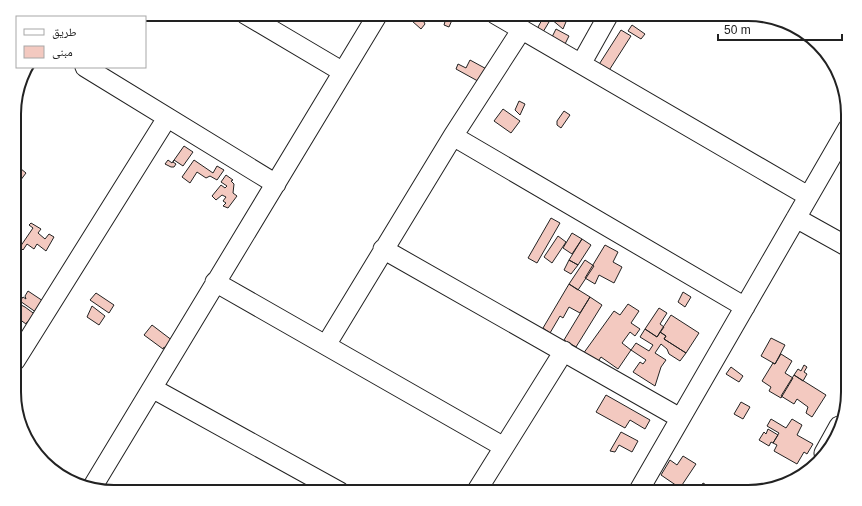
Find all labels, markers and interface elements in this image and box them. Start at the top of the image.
legend [16,16,146,68]
scale bar [718,16,842,42]
text: 50 m [724,23,751,37]
text: طريق [52,25,77,39]
text: مبنى [52,45,73,59]

